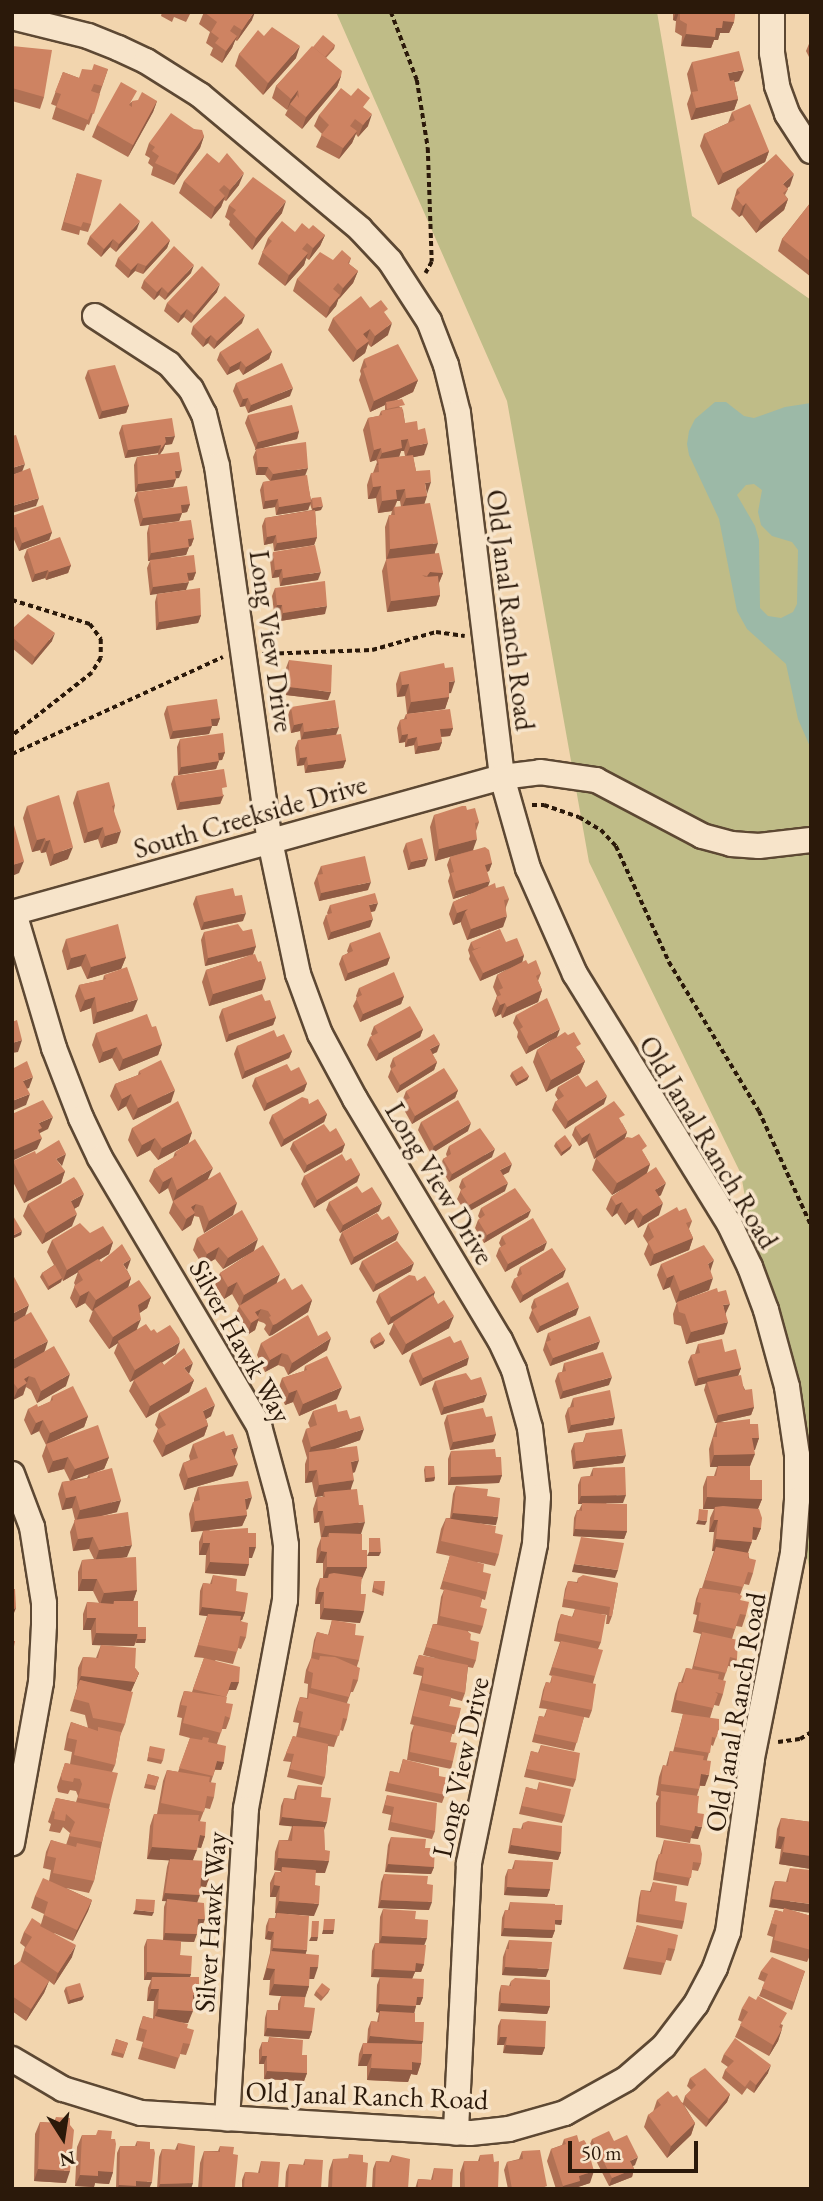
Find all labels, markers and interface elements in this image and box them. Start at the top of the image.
street label: Old Janal Ranch Road [480,487,542,733]
street label: Long View Drive [243,548,301,734]
street label: South Creekside Drive [130,767,370,865]
street label: Old Janal Ranch Road [632,1029,786,1255]
street label: Long View Drive [378,1096,502,1270]
street label: Silver Hawk Way [182,1254,300,1428]
street label: Old Janal Ranch Road [697,1590,773,1834]
street label: Long View Drive [425,1674,495,1860]
street label: Silver Hawk Way [187,1830,233,2014]
street label: Old Janal Ranch Road [245,2074,489,2116]
north arrow [28,2103,98,2173]
scale bar [571,2128,700,2172]
text: 50 m [581,2139,622,2166]
text: N [57,2145,78,2173]

